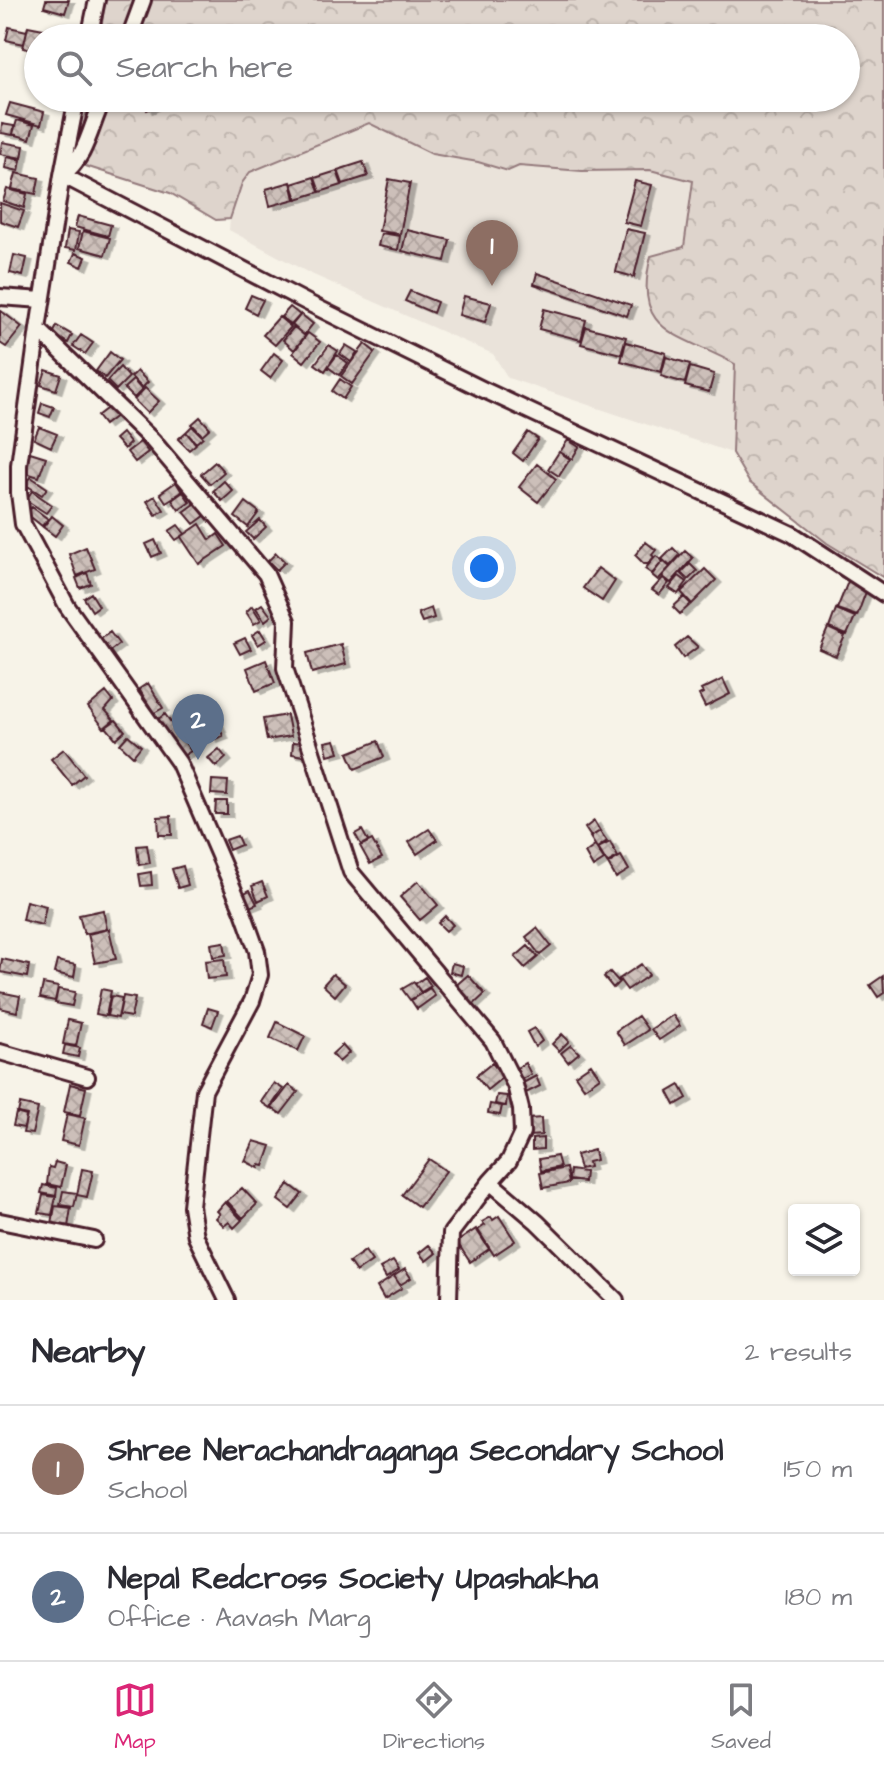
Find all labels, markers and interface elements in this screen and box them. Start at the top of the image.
search box [24,24,860,112]
icon: search [52,46,96,90]
text: Search here [116,47,293,89]
pin: 1 [466,220,518,286]
your location [464,548,504,588]
pin: 2 [172,694,224,760]
map controls [788,1204,860,1276]
button: layers [788,1204,860,1276]
text: Nearby [32,1328,146,1376]
text: 2 results [744,1334,852,1370]
text: Shree Nerachandraganga Secondary School [108,1430,723,1472]
text: 1 [56,1451,60,1487]
text: 150 m [783,1451,852,1487]
text: School [108,1472,187,1508]
text: Nepal Redcross Society Upashakha [108,1558,598,1600]
text: 2 [51,1579,65,1615]
text: 180 m [785,1579,852,1615]
text: Office · Aavash Marg [108,1600,371,1636]
tab: Map [113,1678,157,1757]
tab: Directions [383,1678,485,1757]
tab: Saved [711,1678,771,1757]

